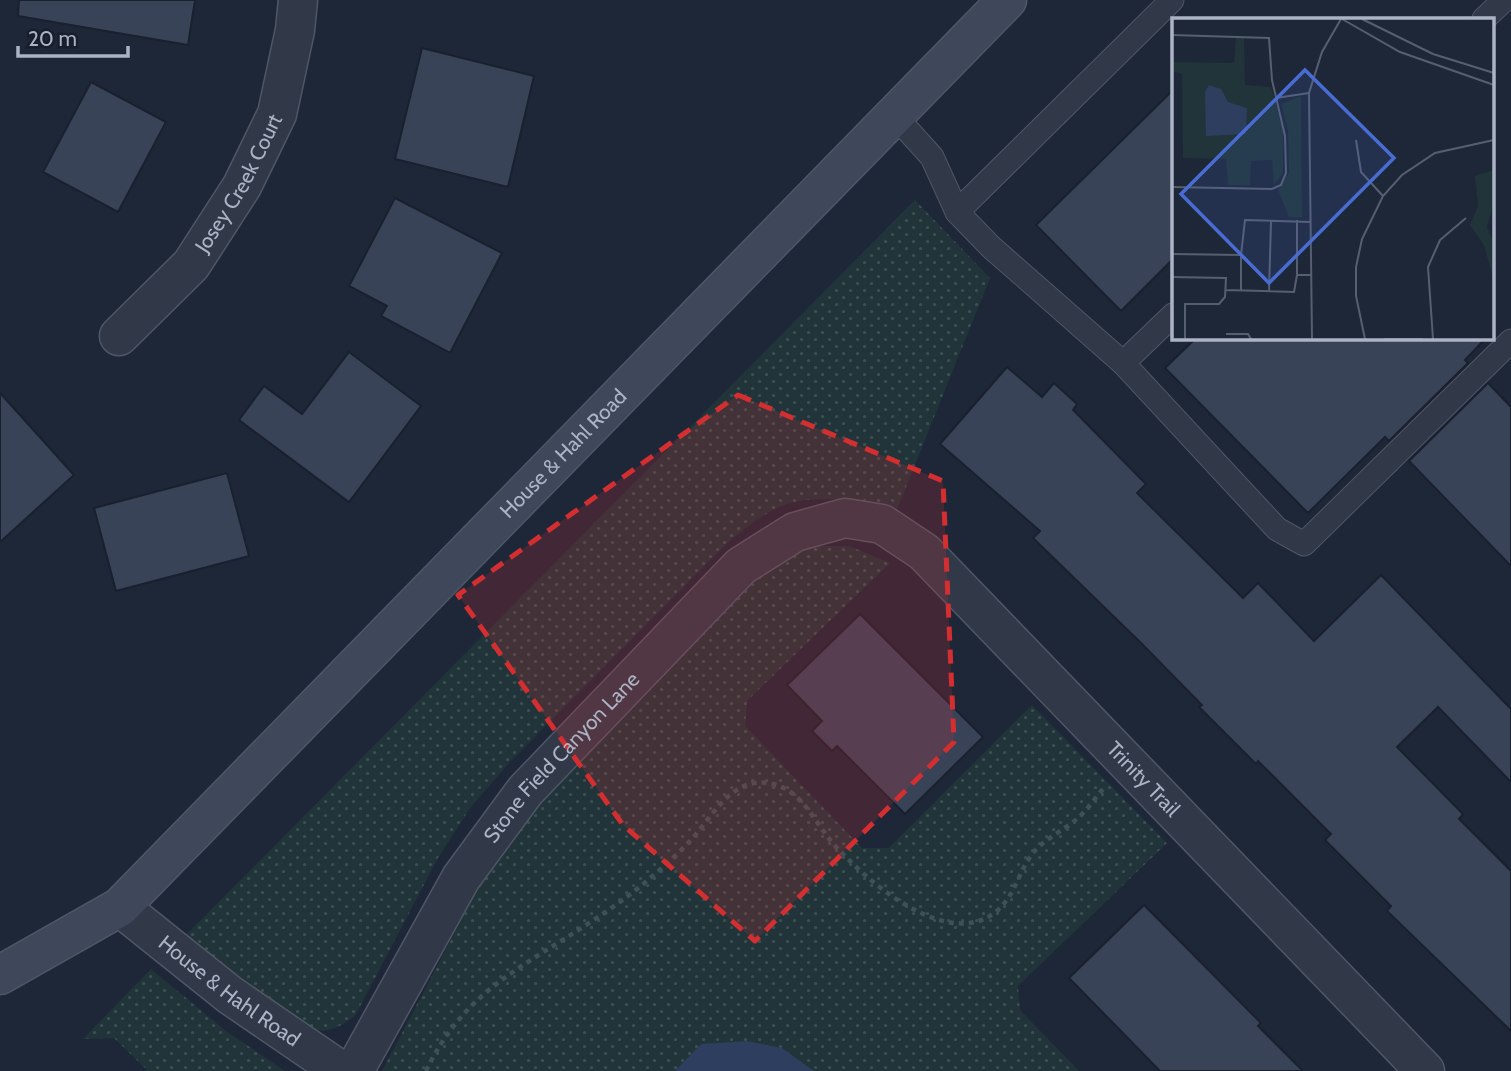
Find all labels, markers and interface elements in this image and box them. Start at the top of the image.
scale bar [18,14,128,58]
inset map [1172,18,1494,340]
text: 20 m [28,26,77,51]
street label: Josey Creek Court [189,110,287,258]
street label: House & Hahl Road [495,384,631,523]
street label: Stone Field Canyon Lane [478,666,645,847]
street label: Trinity Trail [1102,736,1185,821]
street label: House & Hahl Road [154,930,305,1051]

